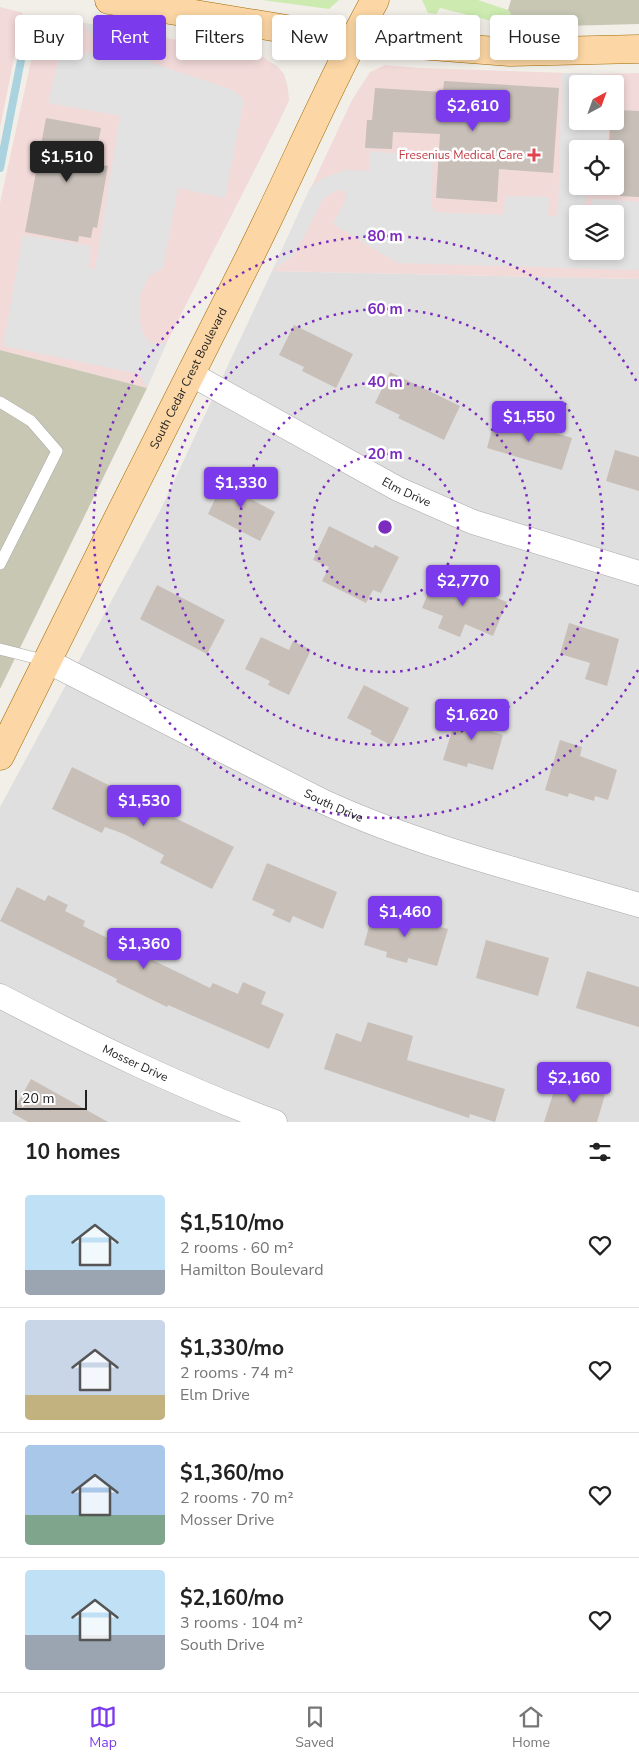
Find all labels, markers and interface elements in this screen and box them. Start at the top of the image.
chip: Buy [15,15,83,60]
chip: Rent [93,15,166,60]
chip: Filters [176,15,262,60]
chip: New [272,15,346,60]
chip: Apartment [356,15,480,60]
chip: House [490,15,578,60]
north arrow [569,75,624,130]
map controls [569,75,624,260]
pin: $2,610 [432,90,514,132]
text: $2,610 [447,95,499,117]
pin: $1,510 [26,140,108,183]
button: locate [569,140,624,195]
text: $1,510 [41,146,93,168]
place label: Fresenius Medical Care [399,147,523,163]
marker: Fresenius Medical Care [527,148,541,162]
button: layers [569,205,624,260]
text: 80 m [367,226,403,246]
text: 60 m [367,299,403,319]
street label: South Cedar Crest Boulevard [146,305,231,452]
text: 40 m [367,372,403,392]
pin: $1,550 [488,400,570,443]
text: $1,550 [503,406,555,428]
text: 20 m [367,444,403,464]
pin: $1,330 [200,466,282,509]
text: $1,330 [215,472,267,494]
street label: Elm Drive [379,474,433,510]
centre of rings [376,518,394,536]
pin: $2,770 [422,564,504,607]
text: $2,770 [437,570,489,592]
pin: $1,620 [431,698,513,741]
text: $1,620 [446,704,498,726]
pin: $1,530 [103,784,185,827]
street label: South Drive [301,785,366,826]
text: $1,530 [118,790,170,812]
pin: $1,460 [364,896,446,938]
text: $1,460 [379,901,431,923]
pin: $1,360 [103,928,185,970]
text: $1,360 [118,933,170,955]
street label: Mosser Drive [100,1041,171,1085]
pin: $2,160 [533,1062,615,1104]
text: $2,160 [548,1067,600,1089]
scale bar [15,1087,88,1110]
text: 20 m [22,1089,54,1108]
text: 10 homes [25,1138,120,1166]
icon: filters [586,1138,614,1166]
text: $1,510/mo [180,1209,284,1237]
icon: home [65,1215,125,1275]
icon: heart [586,1231,614,1259]
text: 2 rooms · 60 m² [180,1237,293,1259]
text: Hamilton Boulevard [180,1259,324,1281]
text: $1,330/mo [180,1334,284,1362]
icon: home [65,1340,125,1400]
icon: heart [586,1356,614,1384]
text: 2 rooms · 74 m² [180,1362,293,1384]
text: Elm Drive [180,1384,250,1406]
text: $1,360/mo [180,1459,284,1487]
icon: home [65,1465,125,1525]
icon: heart [586,1481,614,1509]
text: 2 rooms · 70 m² [180,1487,293,1509]
text: Mosser Drive [180,1509,274,1531]
text: $2,160/mo [180,1584,284,1612]
icon: home [65,1590,125,1650]
icon: heart [586,1606,614,1634]
text: 3 rooms · 104 m² [180,1612,303,1634]
text: South Drive [180,1634,264,1656]
tab: Map [89,1703,117,1752]
tab: Saved [295,1703,334,1752]
tab: Home [512,1703,550,1752]

